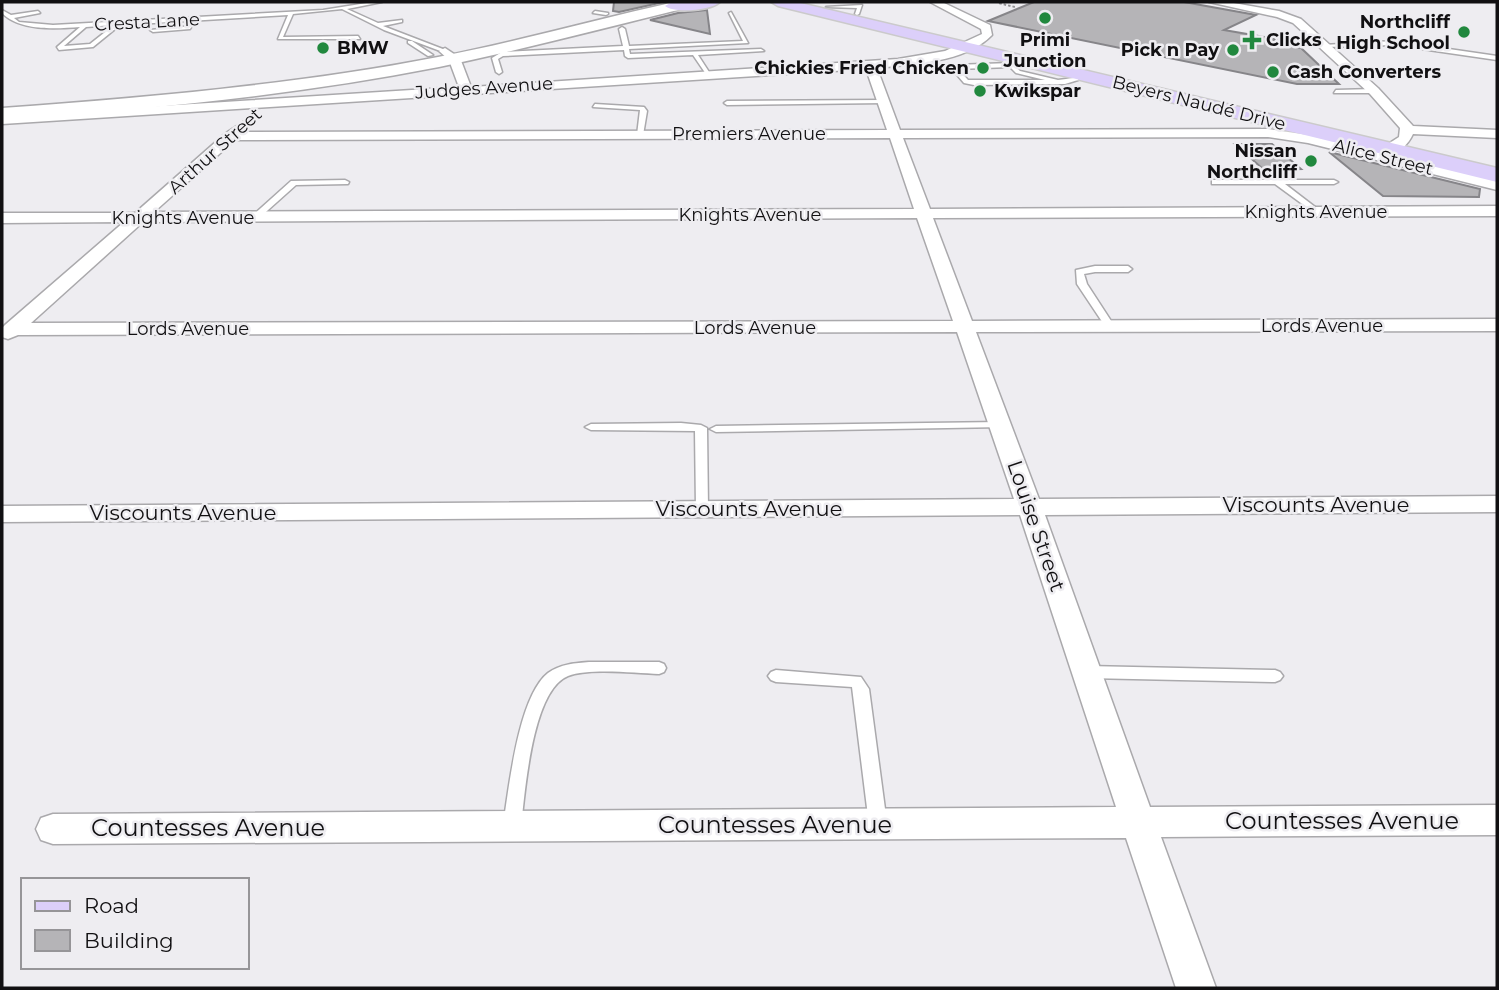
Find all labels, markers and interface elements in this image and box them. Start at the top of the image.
street label: Cresta Lane [94,8,201,36]
marker: Primi Junction [1037,10,1053,26]
place label: Northcliff High School [1336,11,1451,54]
marker: Northcliff High School [1456,24,1472,40]
place label: Primi Junction [1003,29,1086,72]
place label: Clicks [1266,29,1322,51]
marker: Clicks [1244,32,1260,48]
place label: BMW [337,37,389,59]
place label: Pick n Pay [1121,39,1219,61]
marker: BMW [315,40,331,56]
marker: Pick n Pay [1225,42,1241,58]
place label: Chickies Fried Chicken [754,57,969,79]
marker: Chickies Fried Chicken [975,60,991,76]
place label: Cash Converters [1287,61,1441,83]
marker: Cash Converters [1265,64,1281,80]
street label: Beyers Naudé Drive [1110,71,1288,135]
street label: Judges Avenue [413,72,554,104]
place label: Kwikspar [994,80,1081,102]
marker: Kwikspar [972,83,988,99]
street label: Arthur Street [164,103,266,199]
street label: Premiers Avenue [672,123,826,145]
street label: Alice Street [1331,134,1435,180]
place label: Nissan Northcliff [1207,140,1298,183]
marker: Nissan Northcliff [1303,153,1319,169]
street label: Knights Avenue [1245,201,1388,223]
street label: Knights Avenue [679,204,822,226]
street label: Knights Avenue [112,207,255,229]
street label: Lords Avenue [1261,315,1383,337]
street label: Lords Avenue [694,317,816,339]
street label: Lords Avenue [127,318,249,340]
street label: Louise Street [1002,457,1071,595]
street label: Viscounts Avenue [1223,492,1409,517]
street label: Viscounts Avenue [656,496,842,521]
street label: Viscounts Avenue [90,500,276,525]
street label: Countesses Avenue [1225,806,1459,835]
street label: Countesses Avenue [658,810,892,839]
street label: Countesses Avenue [91,813,325,842]
legend [21,878,248,969]
text: Road [84,893,139,918]
text: Building [84,928,174,953]

